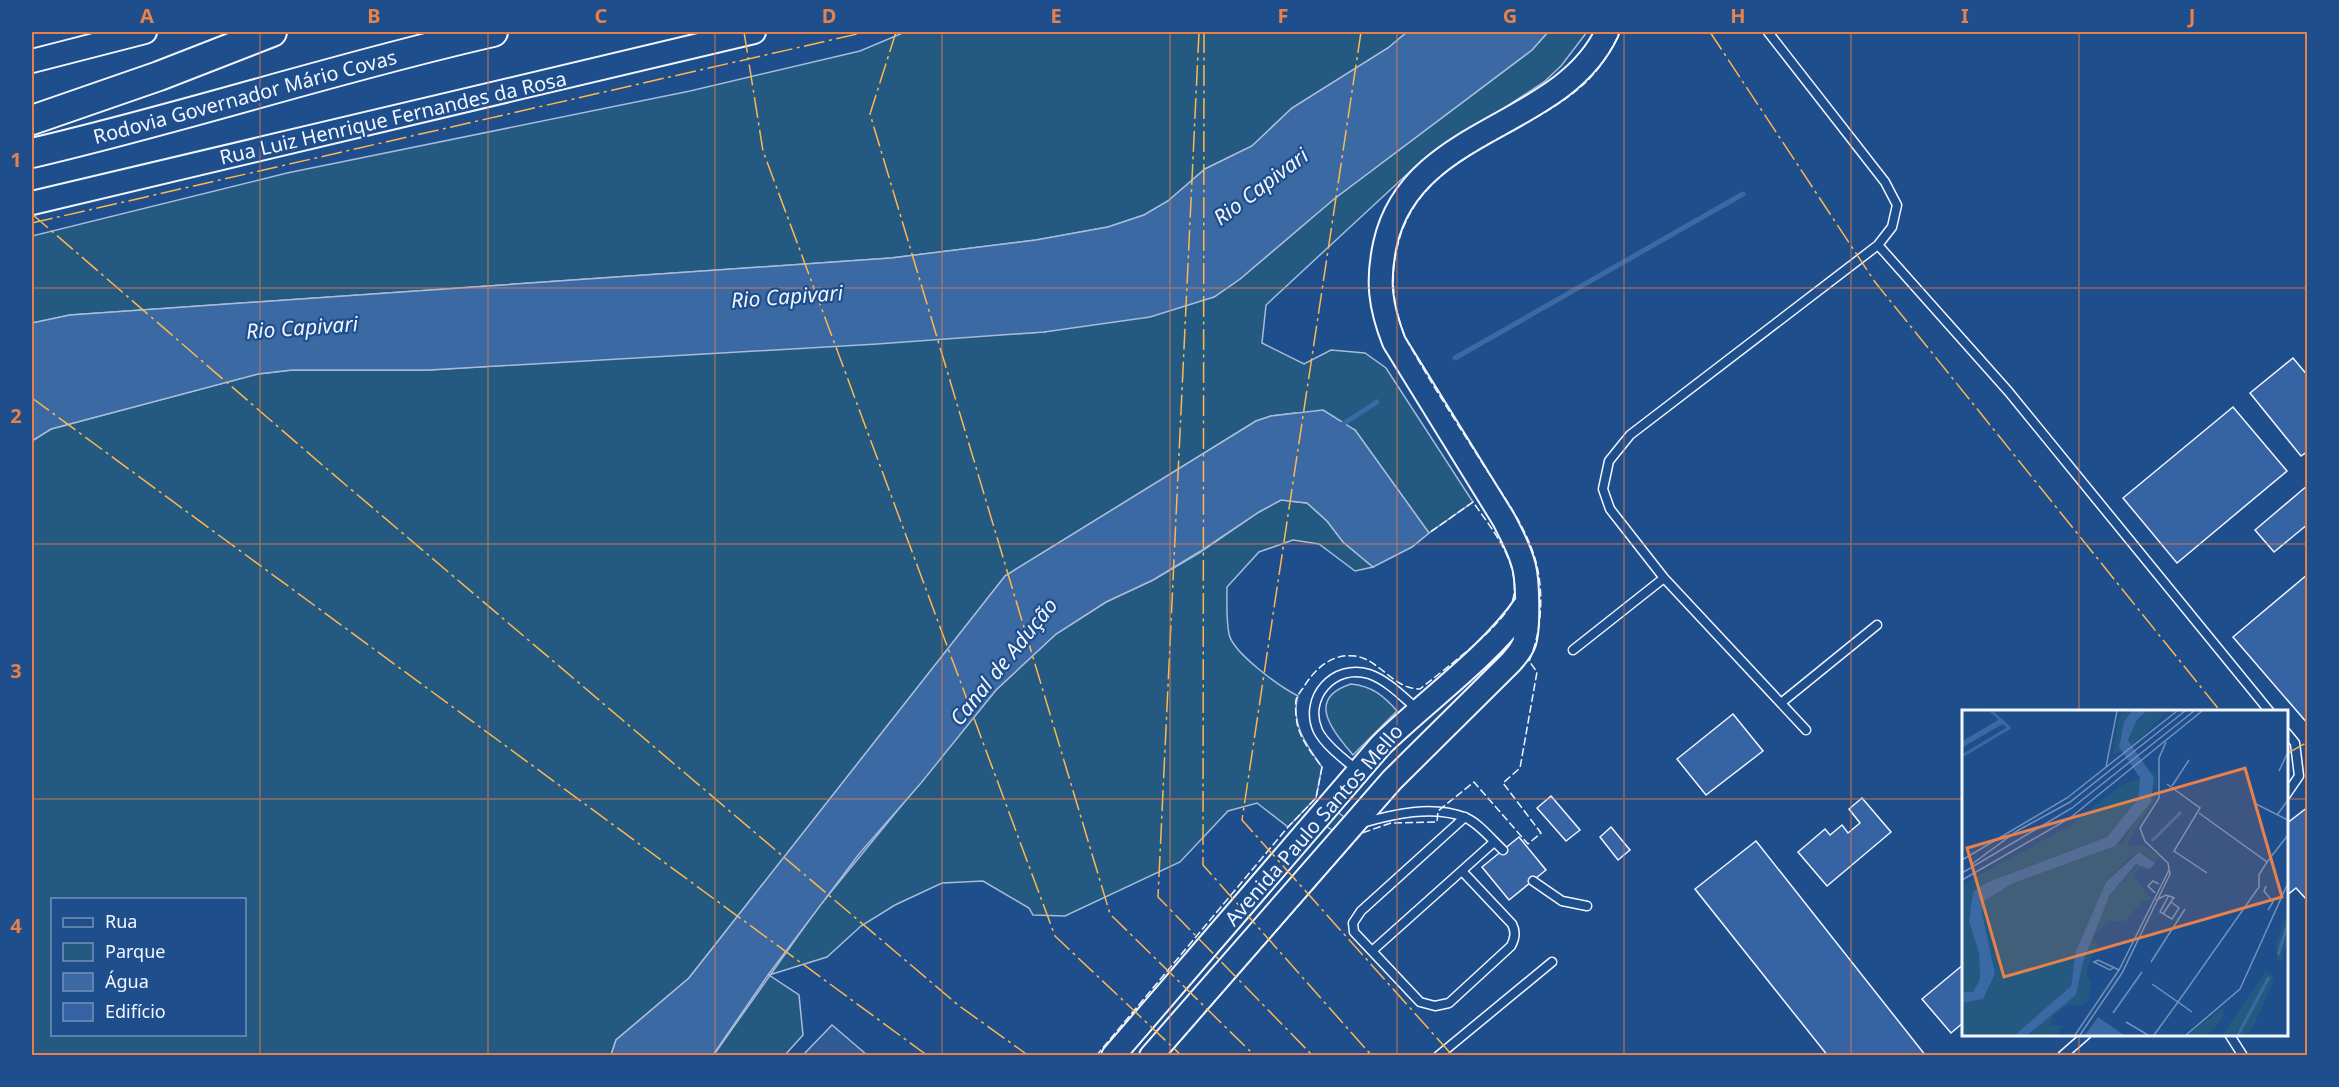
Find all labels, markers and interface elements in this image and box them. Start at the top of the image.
text: A [140,2,154,29]
text: B [367,2,381,29]
text: C [595,2,608,29]
text: D [822,2,836,29]
text: E [1050,2,1062,29]
text: F [1278,2,1288,29]
text: G [1503,2,1517,29]
text: H [1730,2,1746,29]
text: I [1961,2,1969,29]
text: J [2187,2,2195,29]
street label: Rodovia Governador Mário Covas [90,43,400,150]
street label: Rua Luiz Henrique Fernandes da Rosa [217,64,569,171]
water label: Rio Capivari [1207,141,1314,231]
text: 1 [10,146,22,173]
water label: Rio Capivari [730,278,844,314]
water label: Rio Capivari [245,309,359,345]
text: 2 [10,402,22,429]
water label: Canal de Adução [943,592,1063,731]
text: 3 [10,657,22,684]
inset map [1962,710,2288,1036]
street label: Avenida Paulo Santos Mello [1218,718,1409,931]
legend [51,898,246,1036]
text: Rua [105,909,137,933]
text: 4 [10,912,22,939]
text: Parque [105,939,165,963]
text: Água [105,969,149,993]
text: Edifício [105,999,166,1023]

